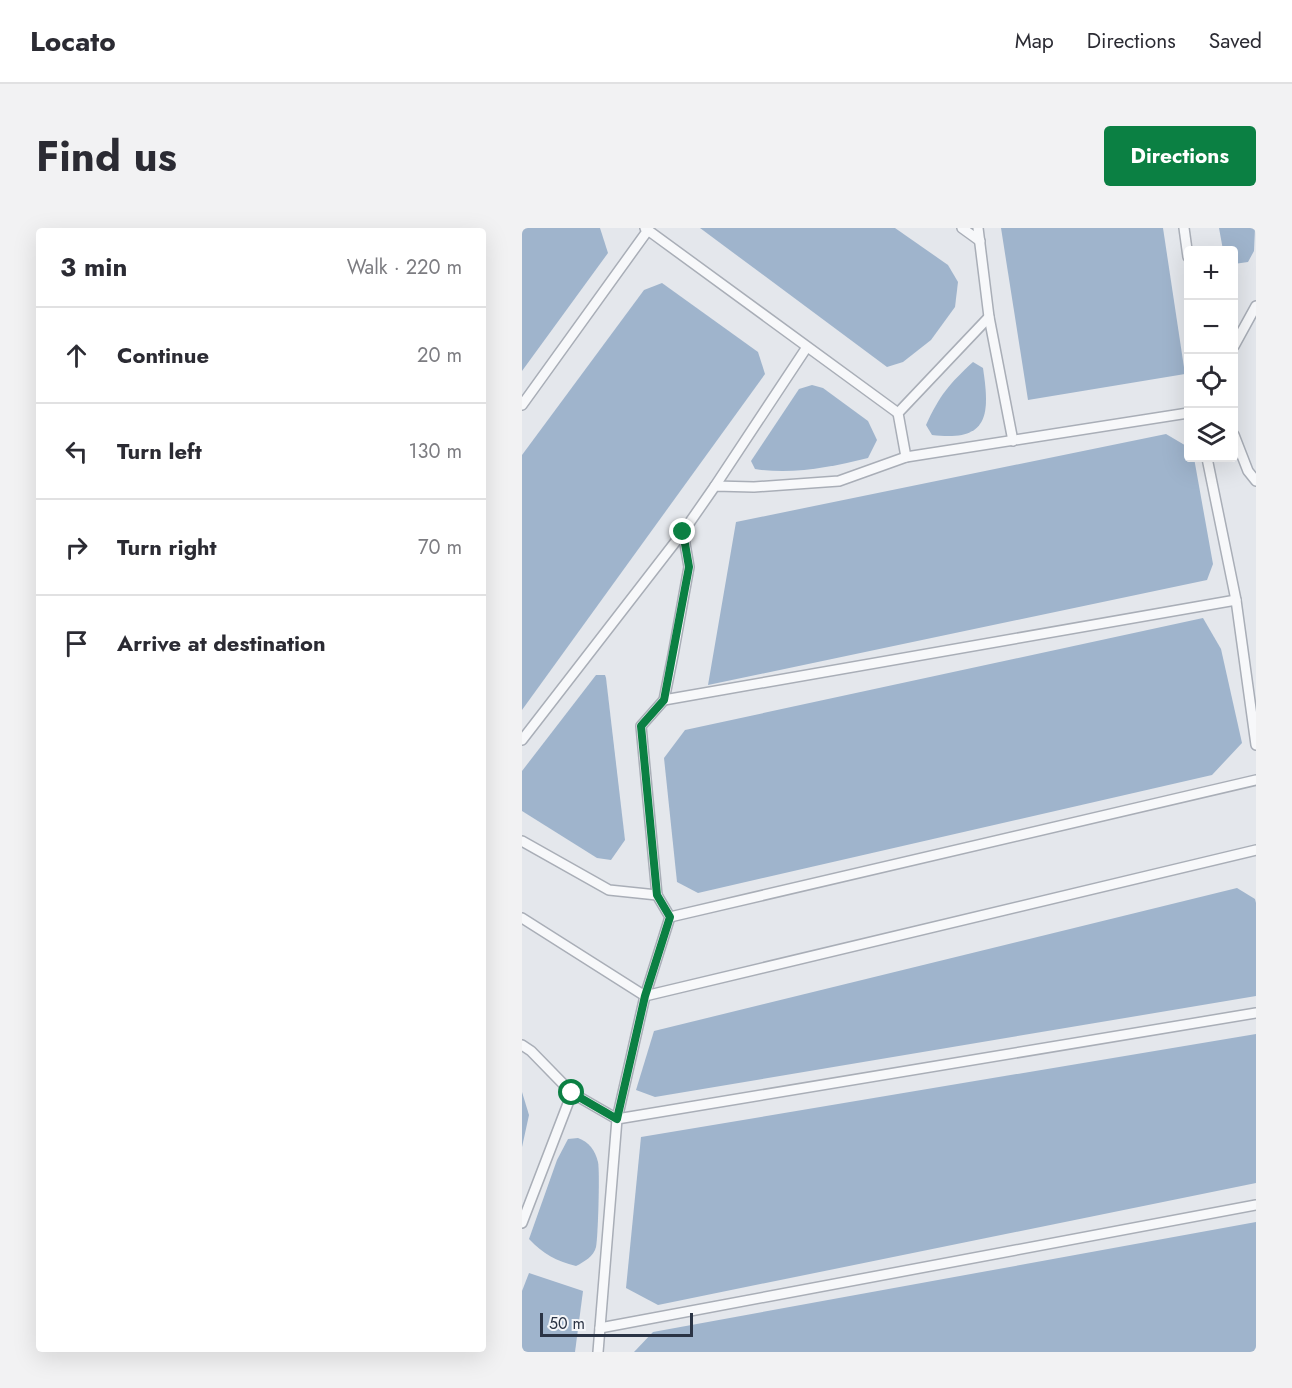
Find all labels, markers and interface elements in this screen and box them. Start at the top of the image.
text: Locato [30,21,116,62]
text: Map [1015,26,1054,56]
text: Directions [1087,26,1176,56]
text: Saved [1209,26,1262,56]
text: Find us [36,126,177,187]
button: Directions [1104,126,1256,186]
map controls [1184,246,1238,462]
button: + [1184,246,1238,300]
text: 3 min [60,248,127,286]
text: Walk · 220 m [347,253,462,282]
button: − [1184,300,1238,354]
icon: ahead [60,339,93,372]
text: Continue [117,339,209,371]
text: 20 m [417,341,462,370]
button: locate [1184,354,1238,408]
button: layers [1184,408,1238,462]
icon: left [60,435,93,468]
text: Turn left [117,435,202,467]
text: 130 m [408,437,462,466]
route end [669,518,695,544]
icon: right [60,531,93,564]
text: Turn right [117,531,217,563]
text: 70 m [418,533,462,562]
icon: arrive [60,627,93,660]
text: Arrive at destination [117,627,326,659]
route start [558,1079,584,1105]
scale bar [540,1310,693,1338]
text: 50 m [549,1312,585,1335]

